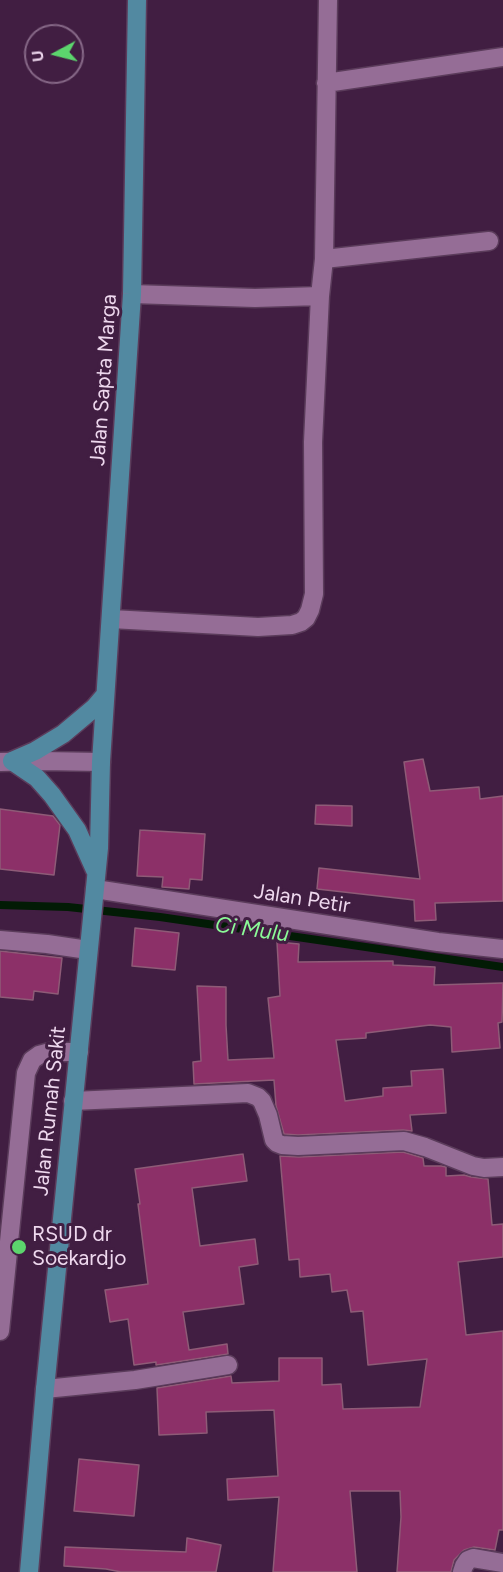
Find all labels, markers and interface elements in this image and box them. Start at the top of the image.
north arrow [24,24,84,84]
text: U [28,49,48,63]
street label: Jalan Sapta Marga [85,293,123,467]
street label: Jalan Petir [252,879,352,919]
water label: Ci Mulu [213,912,291,948]
street label: Jalan Rumah Sakit [29,1025,71,1197]
place label: RSUD dr Soekardjo [32,1222,126,1272]
marker: RSUD dr Soekardjo [10,1238,28,1256]

